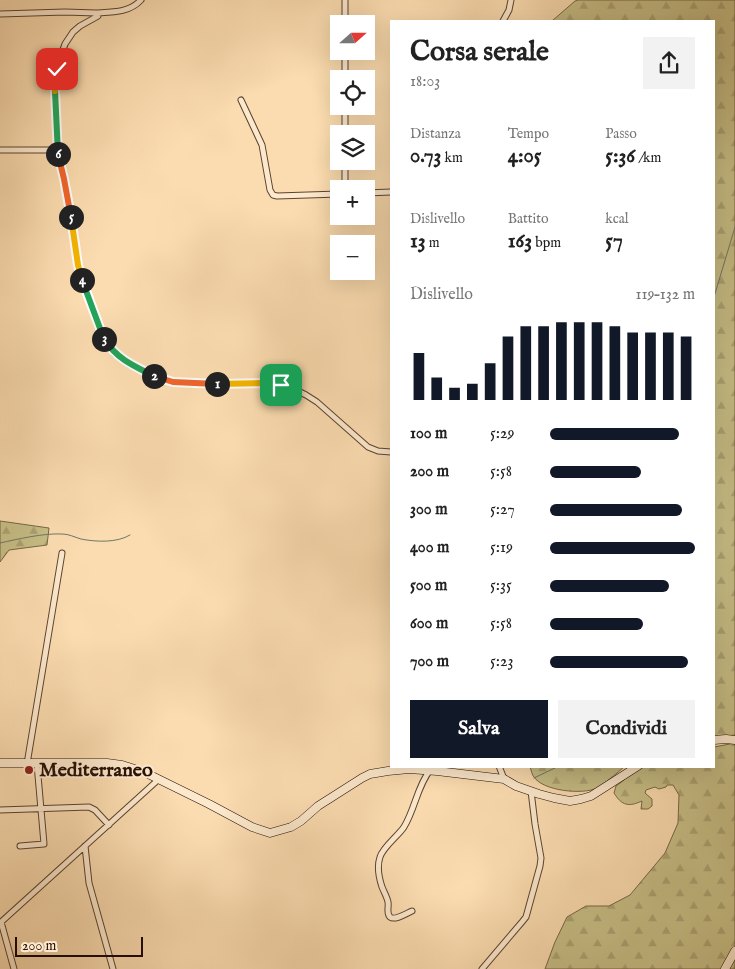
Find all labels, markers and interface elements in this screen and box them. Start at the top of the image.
north arrow [330,15,375,60]
map controls [330,15,375,280]
text: Corsa serale [410,35,549,70]
button: share [643,37,695,89]
pin [36,48,78,90]
icon: check [43,55,71,83]
button: locate [330,70,375,115]
text: 18:03 [410,72,440,92]
button: layers [330,125,375,170]
text: Distanza [410,125,461,143]
text: Tempo [508,125,549,143]
text: Passo [605,125,637,143]
pin: 6 [46,142,70,166]
text: 0.73 [410,143,441,170]
text: 4:05 [508,143,541,170]
text: 5:36 [605,143,635,170]
text: 6 [56,145,61,163]
text: km [441,149,463,167]
text: /km [635,149,661,167]
button: + [330,180,375,225]
pin: 5 [58,204,84,230]
text: 5 [69,208,74,226]
text: Dislivello [410,210,465,228]
text: Battito [508,210,549,228]
text: kcal [605,210,629,228]
text: 13 [410,228,426,255]
text: 163 [508,228,532,255]
text: 57 [605,228,623,255]
text: m [426,234,440,252]
text: bpm [532,234,561,252]
button: − [330,235,375,280]
pin: 4 [70,268,94,292]
text: 4 [79,271,86,289]
text: Dislivello [410,285,473,305]
text: 119–132 m [635,285,695,305]
pin: 3 [92,326,116,352]
text: 3 [102,330,107,348]
pin: 2 [142,364,166,388]
pin [260,364,302,406]
text: 2 [151,367,158,385]
icon: arrive [267,371,295,399]
pin: 1 [204,372,230,396]
text: 1 [215,375,220,393]
text: 100 m [410,424,447,444]
text: 5:29 [490,424,515,444]
text: 200 m [410,462,449,482]
text: 5:58 [490,462,512,482]
text: 300 m [410,500,448,520]
text: 5:27 [490,500,515,520]
text: 400 m [410,538,449,558]
text: 5:19 [490,538,513,558]
text: 500 m [410,576,447,596]
text: 5:35 [490,576,512,596]
text: 600 m [410,614,448,634]
text: 5:58 [490,614,512,634]
text: 700 m [410,652,449,672]
text: 5:23 [490,652,514,672]
button: Salva [410,700,548,758]
button: Condividi [558,700,695,758]
place label: Mediterraneo [39,758,153,783]
marker: Mediterraneo [23,764,35,776]
scale bar [15,934,142,957]
text: 200 m [22,937,56,955]

